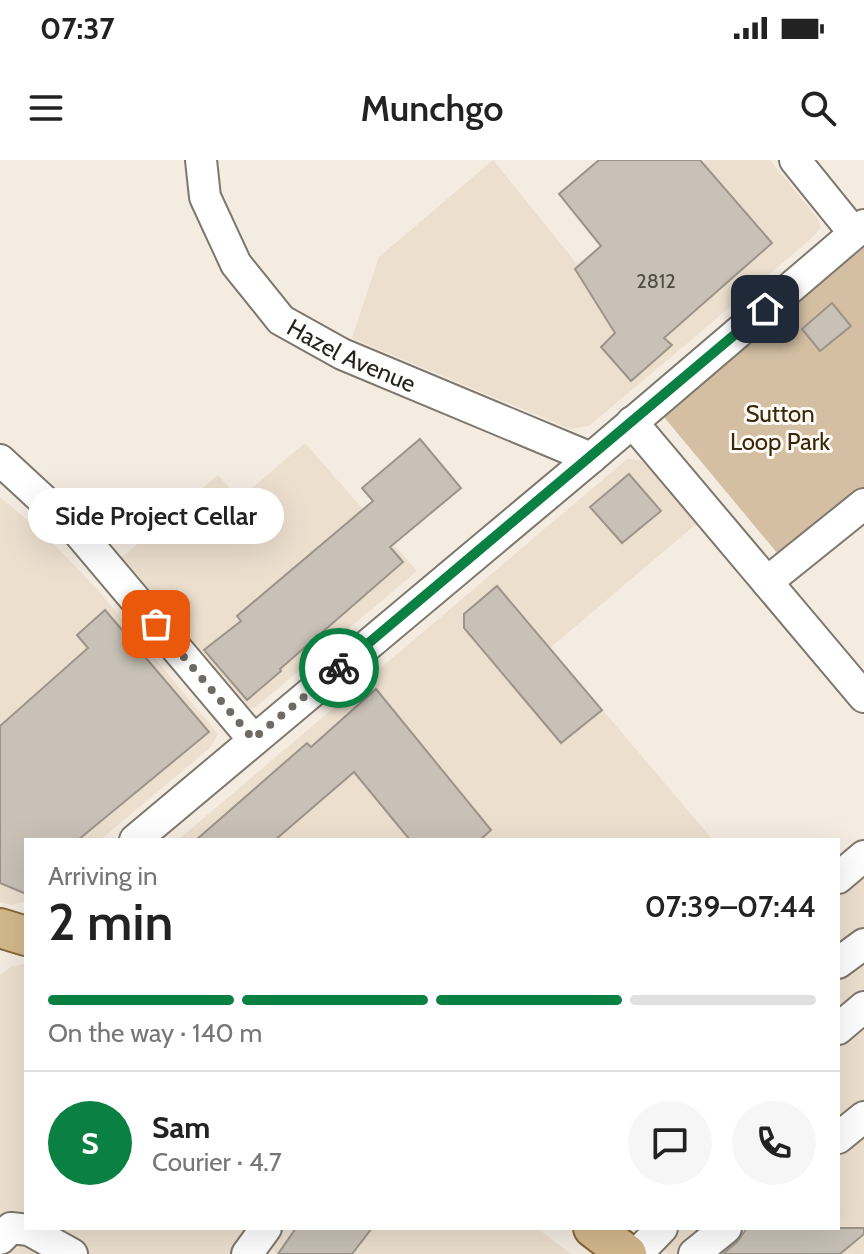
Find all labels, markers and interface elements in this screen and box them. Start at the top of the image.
text: 07:37 [40,10,115,47]
icon: menu [24,86,68,130]
text: Munchgo [361,86,504,130]
icon: search [796,86,840,130]
house number: 2812 [636,269,676,293]
pin [731,275,799,343]
icon: home [743,287,787,331]
street label: Hazel Avenue [282,312,420,398]
park label: Sutton Loop Park [730,399,830,456]
callout: Side Project Cellar [28,488,284,544]
text: Side Project Cellar [55,500,257,532]
pin [122,590,190,658]
icon: bag [134,602,178,646]
courier [299,628,379,708]
icon: bike [317,646,361,690]
text: Arriving in [48,860,158,892]
text: 07:39–07:44 [645,888,816,925]
text: 2 min [48,890,173,953]
text: On the way · 140 m [48,1017,262,1049]
button: chat [628,1101,712,1185]
button: phone [732,1101,816,1185]
text: Sam [152,1109,210,1146]
text: S [81,1125,99,1162]
text: Courier · 4.7 [152,1146,282,1178]

